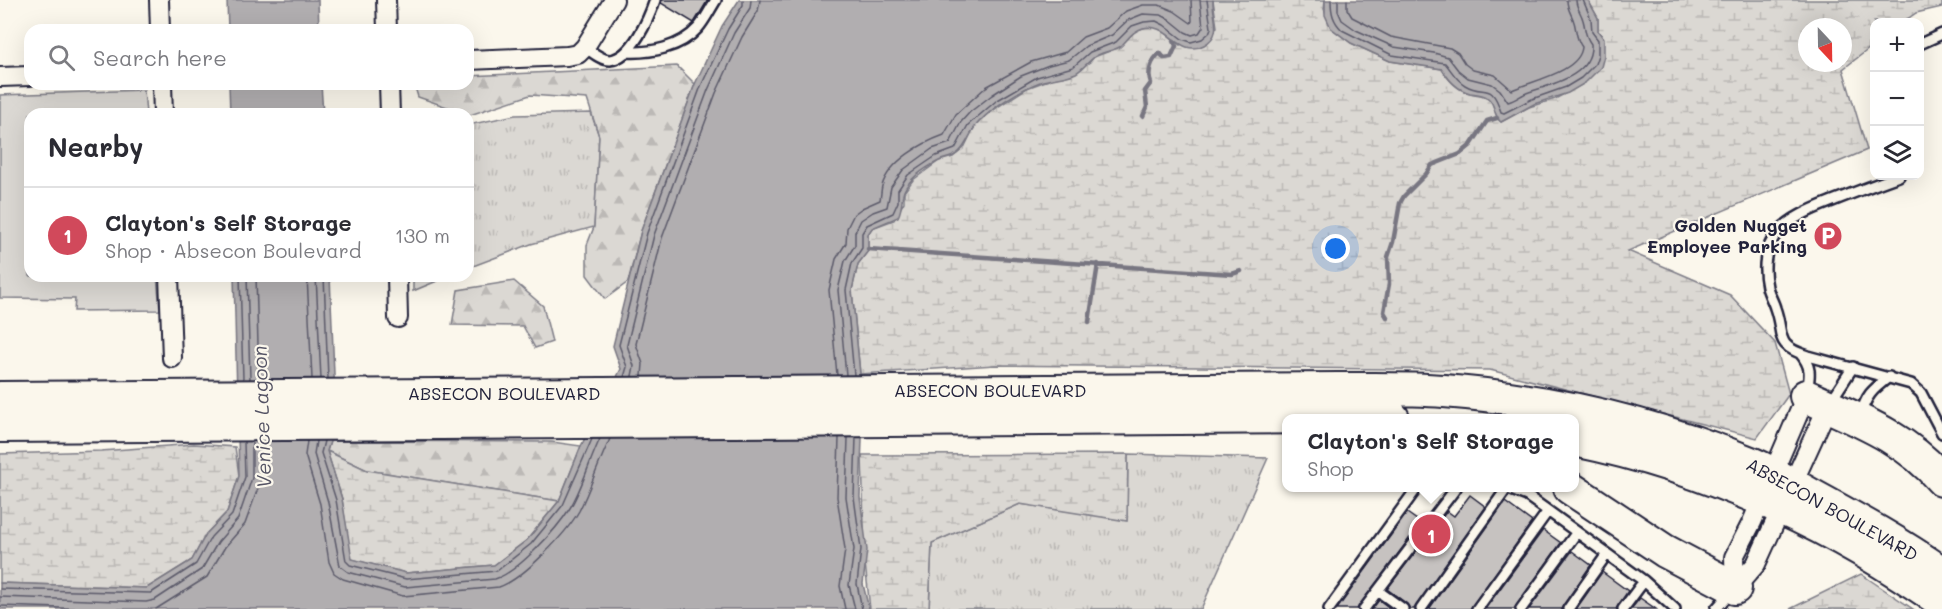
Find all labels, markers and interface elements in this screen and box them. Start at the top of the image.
north arrow [1798,18,1852,72]
map controls [1870,18,1924,180]
button: + [1870,18,1924,72]
search box [24,24,474,90]
icon: search [45,41,78,74]
text: Search here [93,43,227,72]
button: − [1870,72,1924,126]
button: layers [1870,126,1924,180]
text: Nearby [48,130,143,164]
text: Clayton's Self Storage [105,208,352,237]
place label: Golden Nugget Employee Parking [1647,213,1807,258]
parking icon: Golden Nugget Employee Parking [1812,220,1844,252]
text: 1 [63,222,72,248]
text: 130 m [395,222,450,248]
your location [1321,234,1350,263]
text: Shop · Absecon Boulevard [105,237,361,263]
water label: Venice Lagoon [246,345,276,489]
street label: ABSECON BOULEVARD [894,378,1086,402]
street label: ABSECON BOULEVARD [408,381,600,405]
popup [1282,414,1579,492]
text: Clayton's Self Storage [1307,426,1554,455]
street label: ABSECON BOULEVARD [1742,452,1923,566]
text: Shop [1307,455,1354,481]
pin: 1 [1412,512,1450,556]

